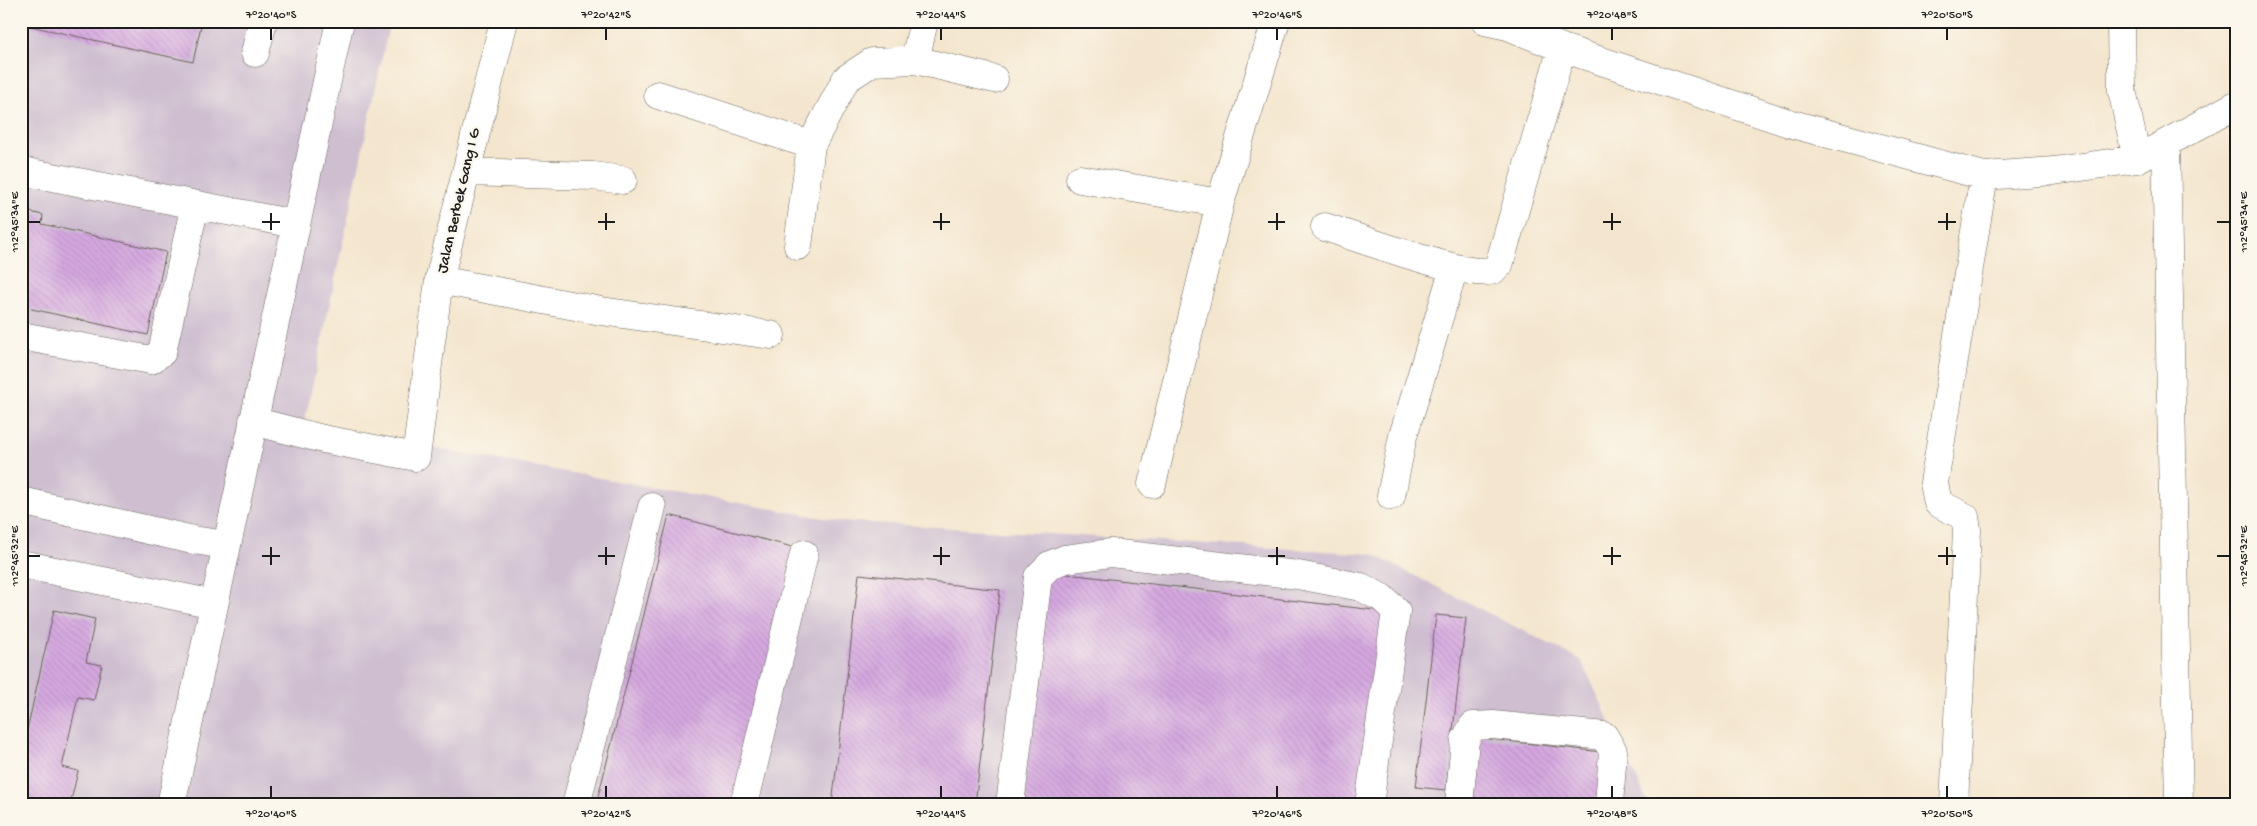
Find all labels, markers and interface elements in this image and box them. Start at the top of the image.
text: 7°20'40"S [245,9,297,23]
text: 7°20'42"S [580,9,631,23]
text: 7°20'44"S [915,9,966,23]
text: 7°20'46"S [1251,9,1302,23]
text: 7°20'48"S [1586,9,1638,23]
text: 7°20'50"S [1920,9,1973,23]
street label: Jalan Berbek Gang I G [434,126,486,275]
text: 112°45'34"E [9,191,23,253]
text: 112°45'34"E [2238,191,2252,253]
text: 112°45'32"E [9,525,23,587]
text: 112°45'32"E [2238,525,2252,587]
text: 7°20'40"S [245,808,297,822]
text: 7°20'42"S [580,808,631,822]
text: 7°20'44"S [915,808,966,822]
text: 7°20'46"S [1251,808,1302,822]
text: 7°20'48"S [1586,808,1638,822]
text: 7°20'50"S [1920,808,1973,822]

